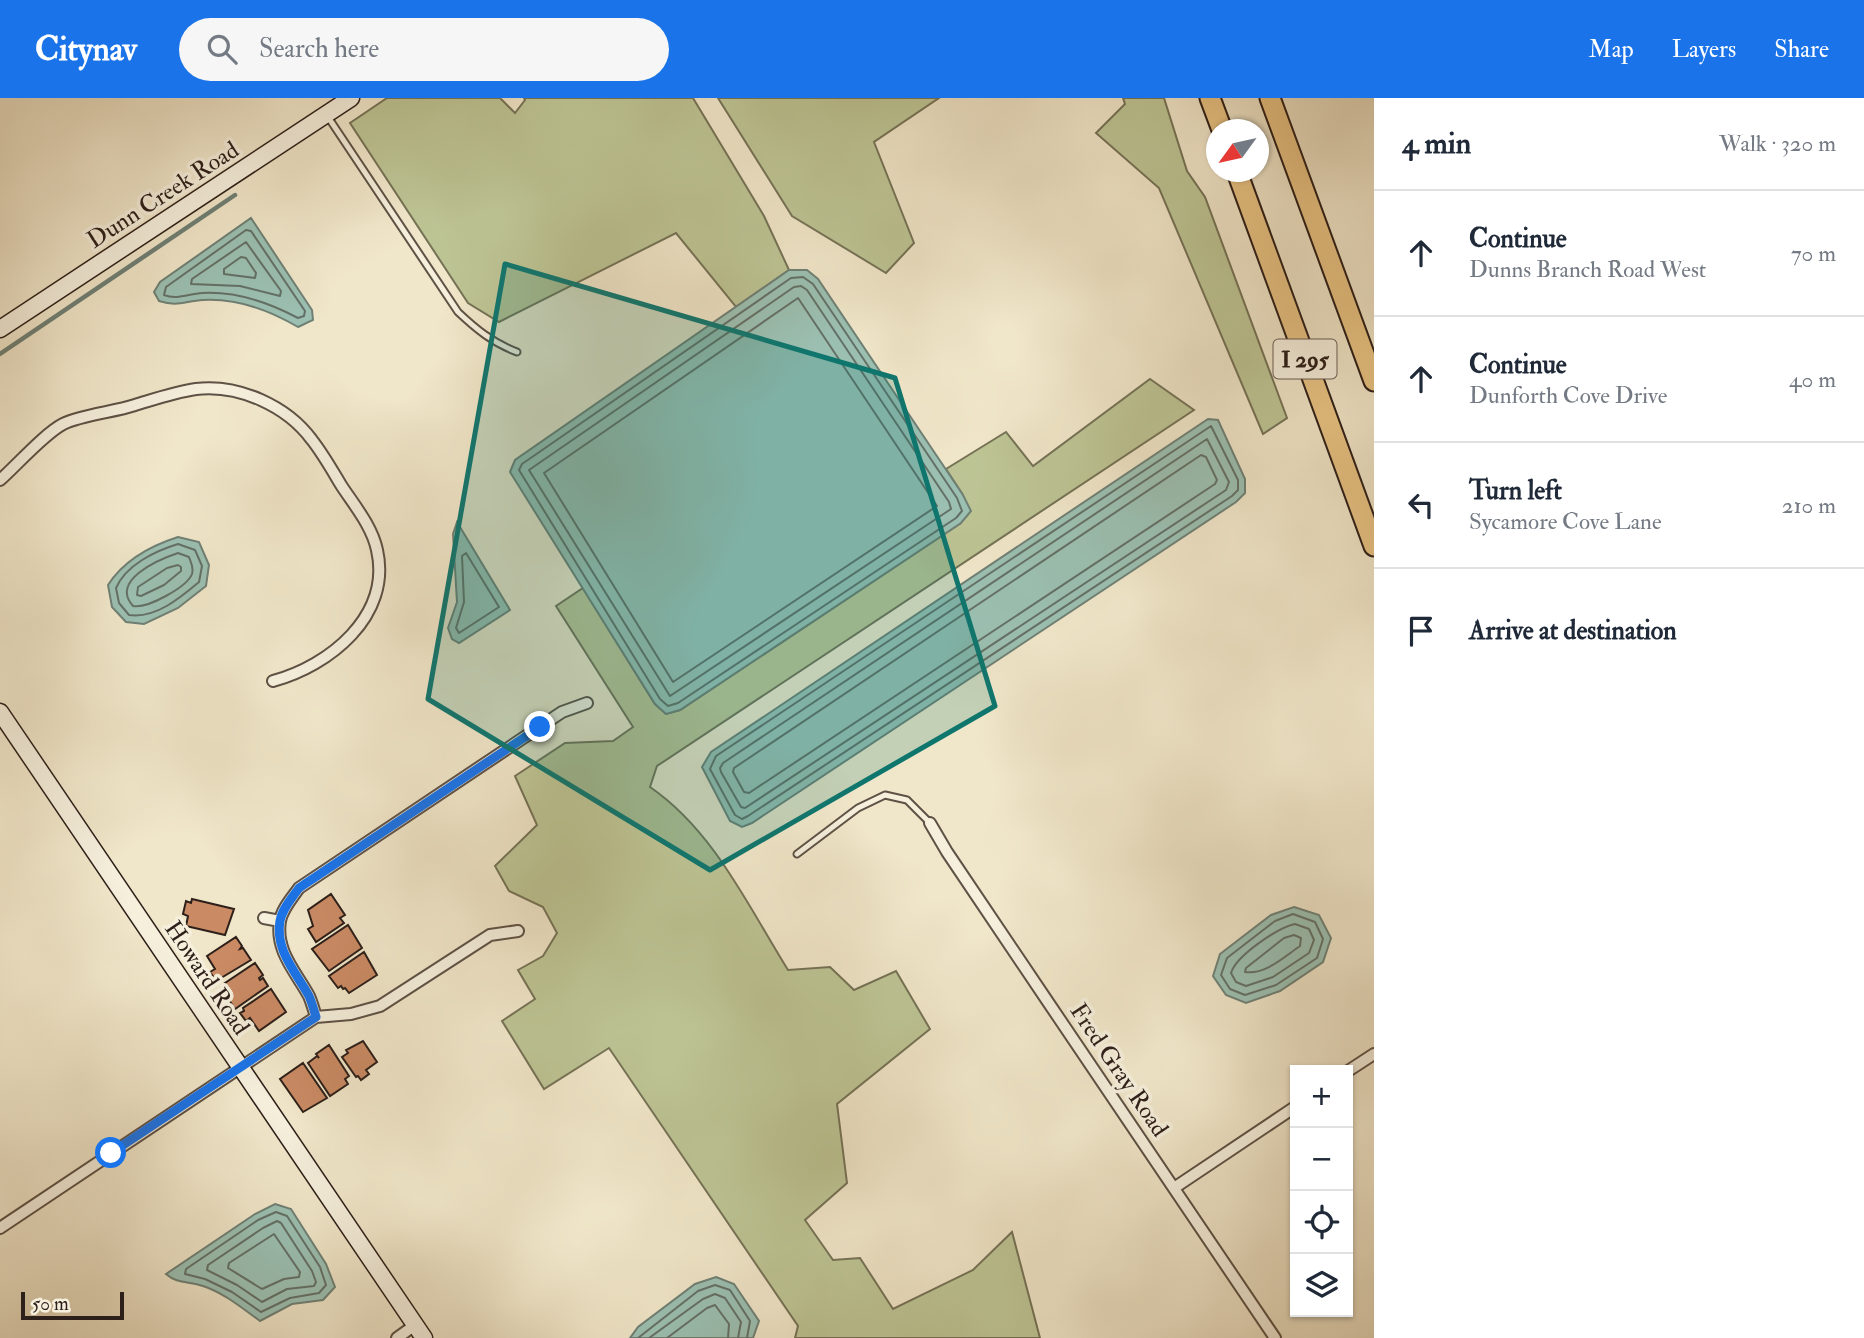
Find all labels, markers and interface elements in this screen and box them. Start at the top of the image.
search box [179,18,669,81]
text: Citynav [35,29,137,70]
icon: search [203,30,241,68]
text: Search here [259,33,379,65]
text: Map [1589,34,1634,65]
text: Layers [1672,34,1736,65]
text: Share [1774,34,1829,65]
north arrow [1206,119,1269,182]
text: 4 min [1402,125,1471,162]
text: Walk · 320 m [1719,129,1836,158]
street label: Dunn Creek Road [81,134,245,256]
text: Continue [1469,223,1567,255]
icon: ahead [1402,234,1440,272]
text: 70 m [1791,239,1836,268]
text: Dunns Branch Road West [1469,255,1706,284]
road number: I 295 [1274,340,1336,378]
text: Continue [1469,349,1567,381]
icon: ahead [1402,360,1440,398]
text: 40 m [1789,365,1836,394]
text: Dunforth Cove Drive [1469,381,1667,410]
text: Turn left [1469,475,1562,507]
icon: left [1402,486,1440,524]
text: 210 m [1782,491,1836,520]
text: Sycamore Cove Lane [1469,507,1662,536]
icon: arrive [1402,612,1440,650]
text: Arrive at destination [1469,615,1677,647]
route end [524,711,555,742]
street label: Howard Road [157,915,257,1041]
street label: Fred Gray Road [1063,997,1175,1143]
map controls [1290,1065,1353,1317]
button: + [1290,1065,1353,1128]
button: − [1290,1128,1353,1191]
route start [95,1137,126,1168]
button: locate [1290,1191,1353,1254]
button: layers [1290,1254,1353,1317]
scale bar [21,1289,124,1321]
text: 50 m [32,1292,69,1316]

